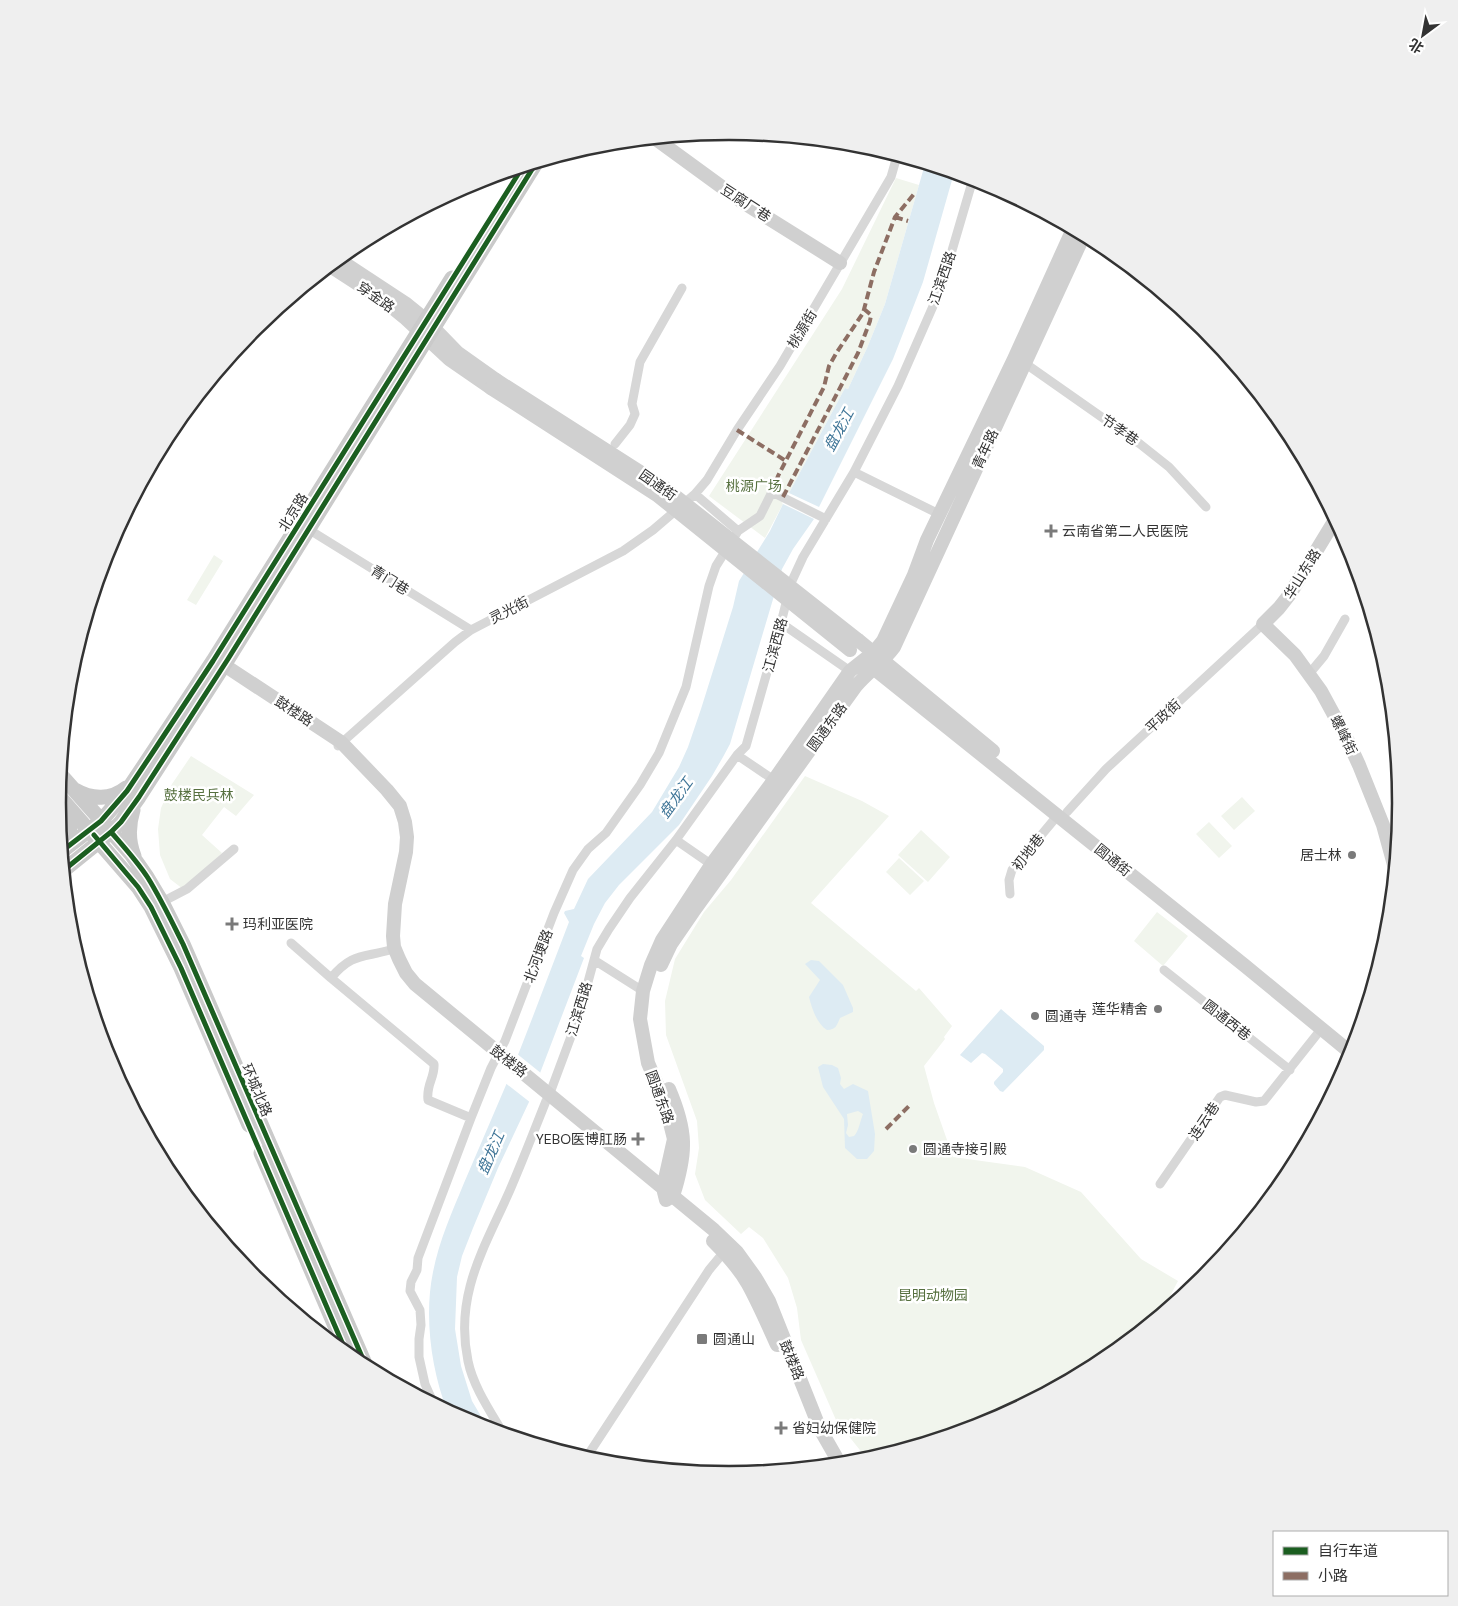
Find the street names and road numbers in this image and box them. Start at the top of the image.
street label: 豆腐厂巷 [718,180,774,226]
street label: 江滨西路 [924,249,960,307]
street label: 穿金路 [354,278,398,316]
street label: 桃源街 [783,306,821,352]
street label: 节孝巷 [1098,411,1142,449]
street label: 青年路 [968,426,1002,472]
street label: 园通街 [636,466,680,504]
street label: 北京路 [274,489,312,535]
street label: 华山东路 [1280,545,1324,603]
street label: 青门巷 [367,561,413,599]
street label: 灵光街 [486,592,532,628]
street label: 江滨西路 [759,616,791,674]
street label: 鼓楼路 [271,692,317,730]
street label: 平政街 [1142,695,1184,737]
street label: 圆通东路 [803,699,851,755]
street label: 螺峰街 [1327,712,1361,758]
street label: 初地巷 [1008,830,1048,874]
street label: 圆通街 [1091,840,1135,880]
street label: 北河埂路 [520,927,556,985]
street label: 江滨西路 [562,980,596,1038]
street label: 圆通西巷 [1199,996,1255,1044]
street label: 鼓楼路 [487,1041,531,1081]
street label: 环城北路 [238,1061,276,1119]
street label: 圆通东路 [642,1068,678,1126]
street label: 连云巷 [1185,1099,1223,1143]
street label: 鼓楼路 [776,1337,808,1383]

